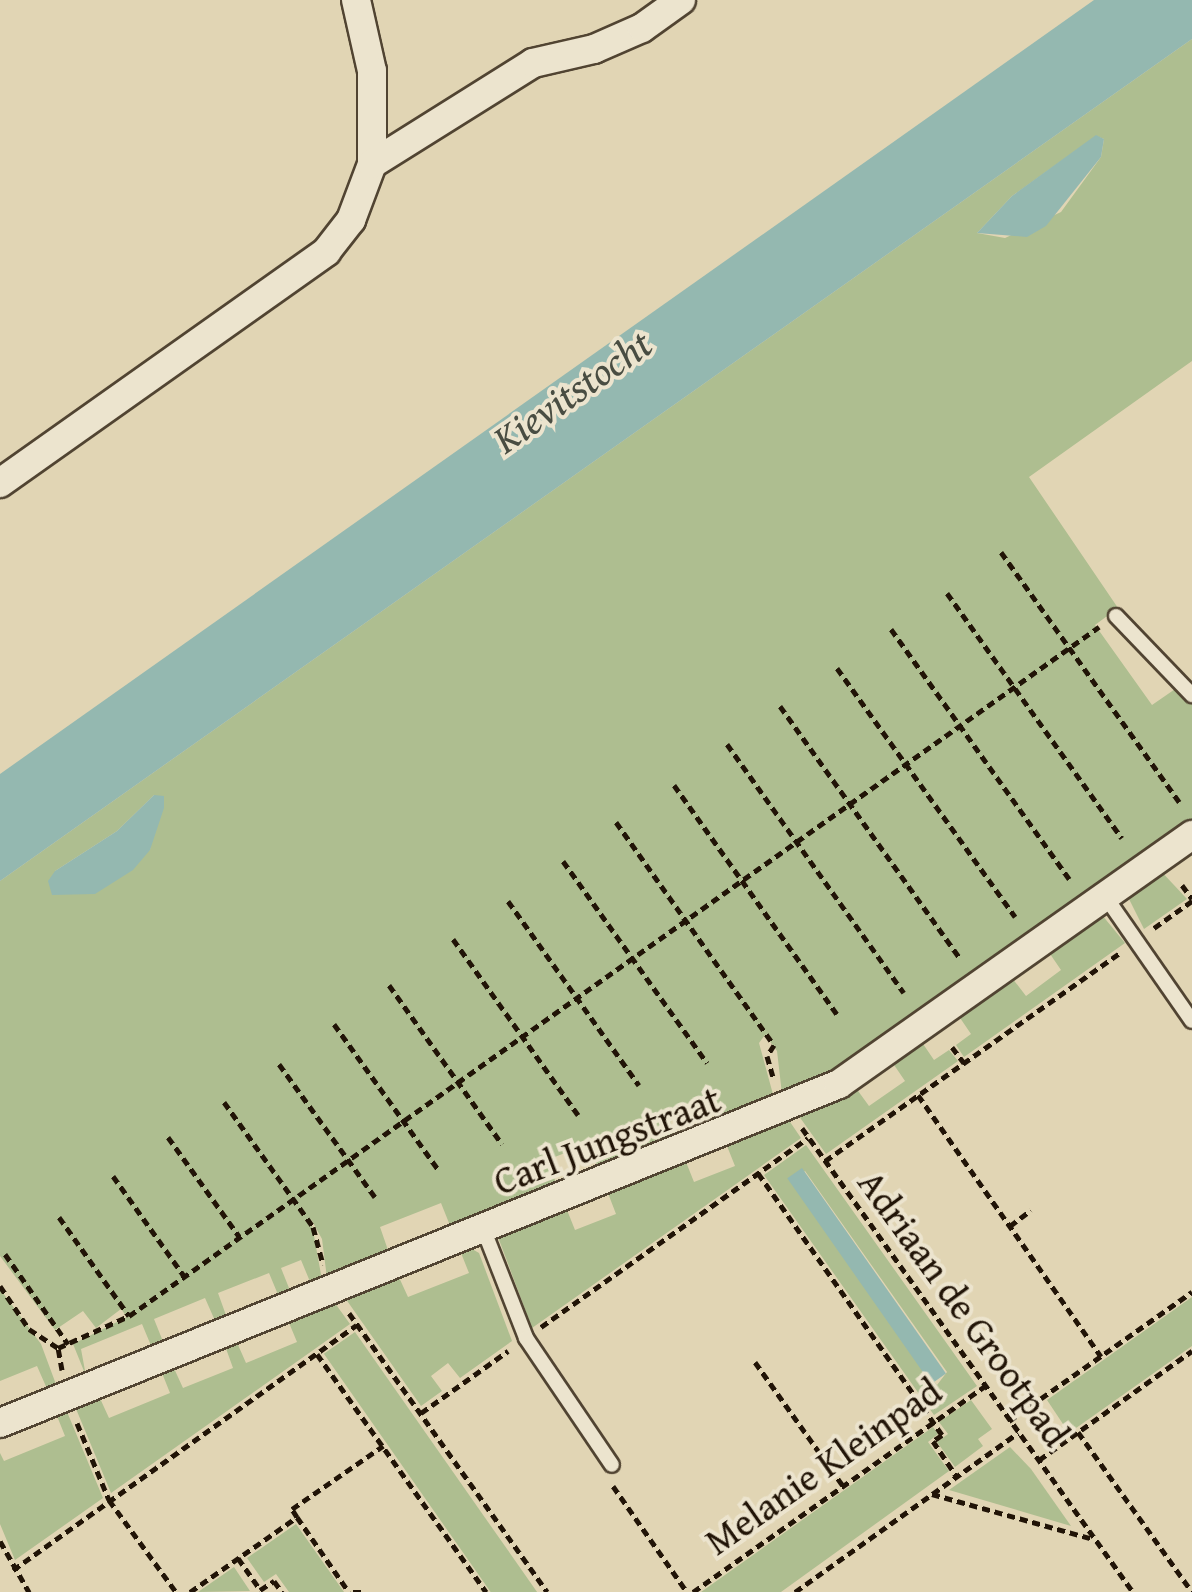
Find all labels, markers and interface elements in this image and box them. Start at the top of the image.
water label: Kievitstocht [484,319,660,463]
street label: Carl Jungstraat [487,1076,727,1204]
street label: Adriaan de Grootpad [849,1161,1079,1455]
street label: Melanie Kleinpad [696,1368,950,1564]

